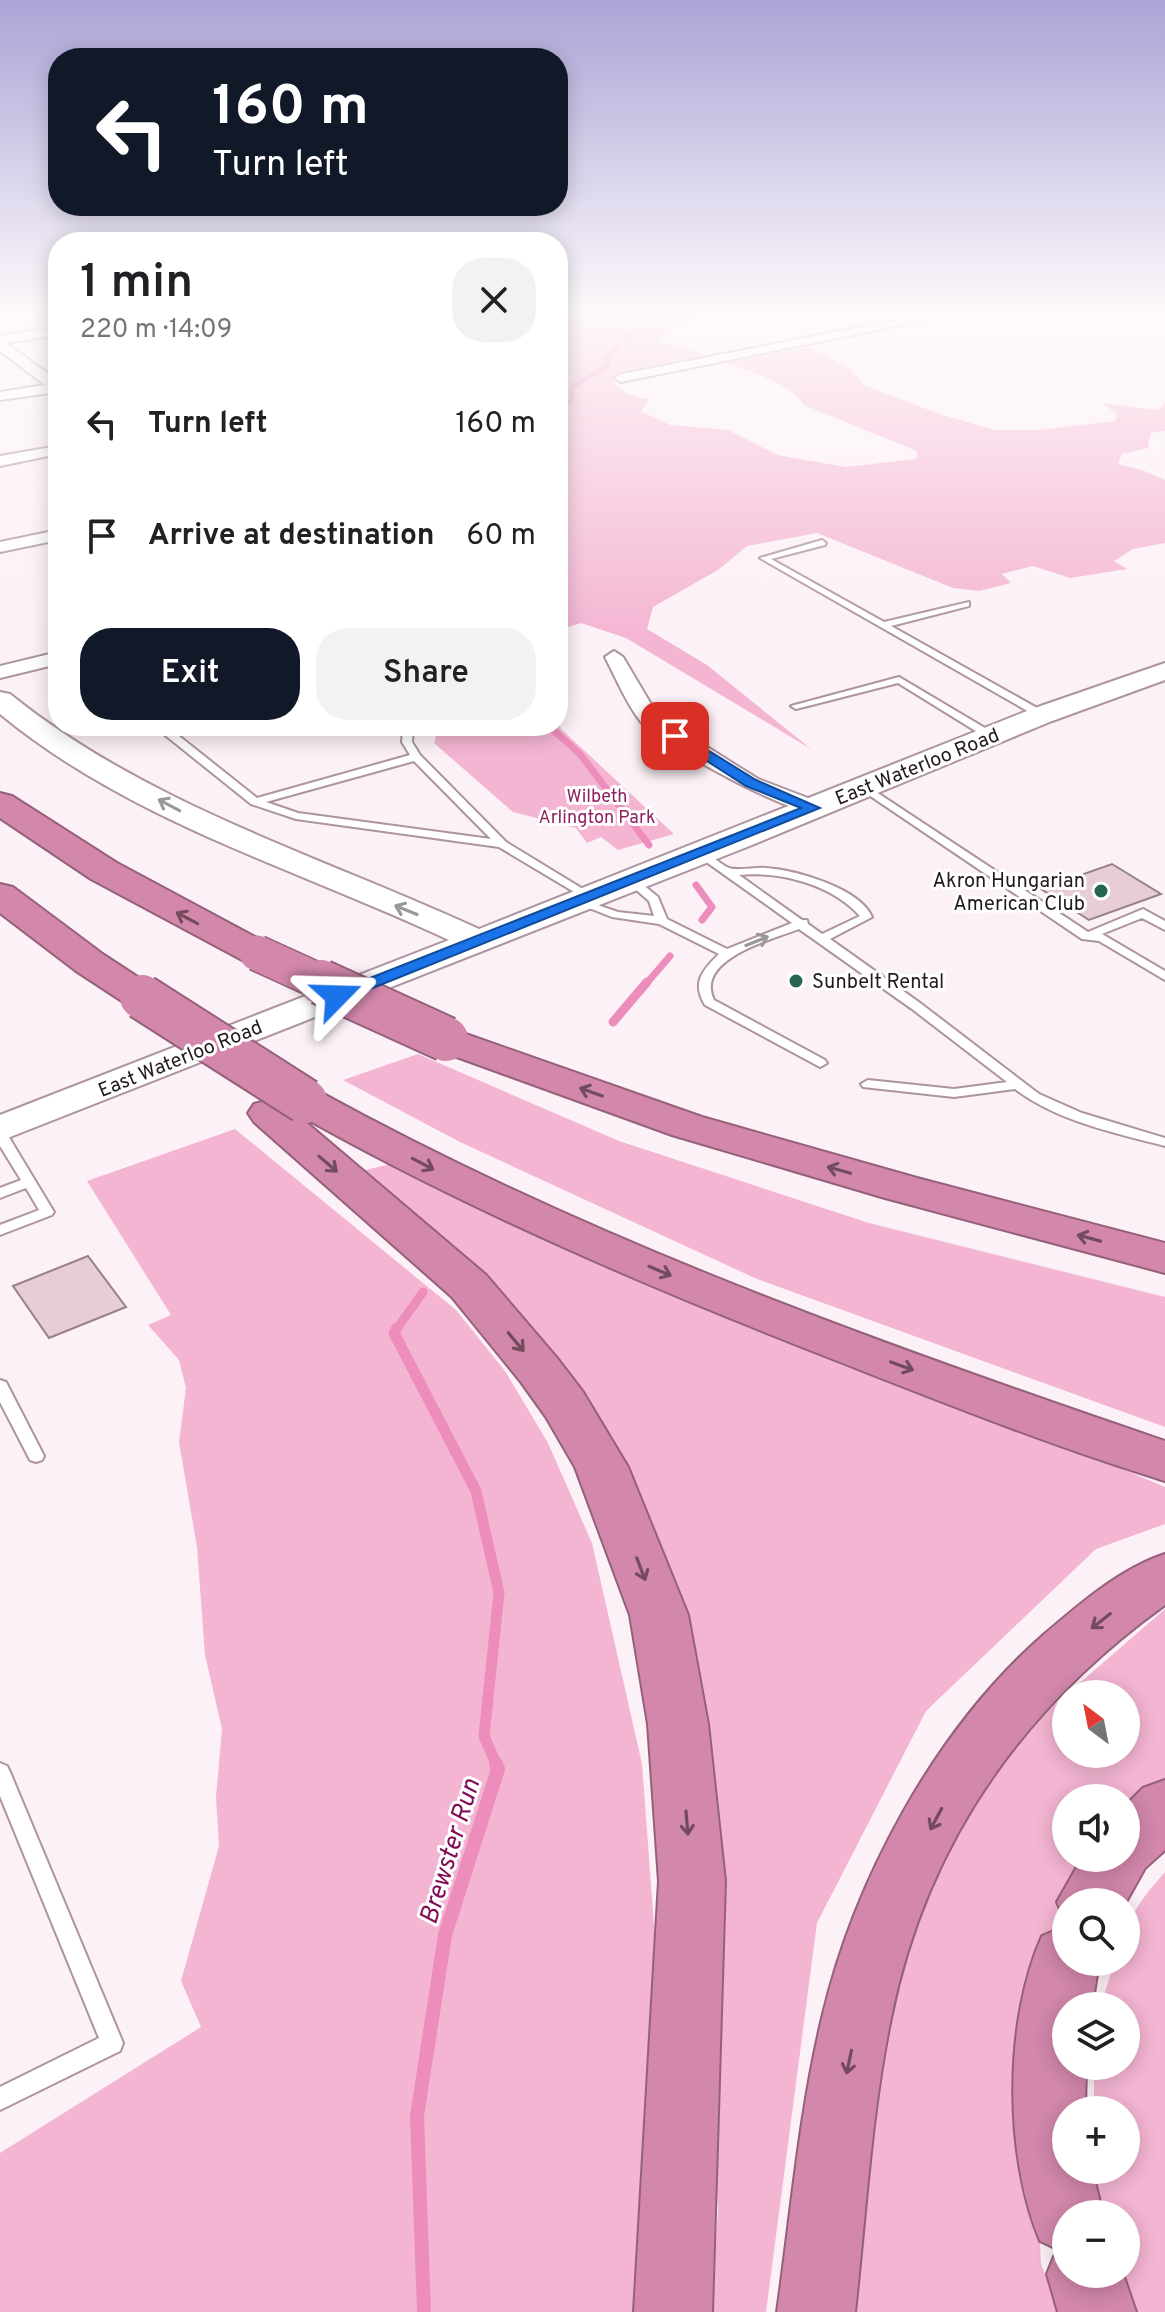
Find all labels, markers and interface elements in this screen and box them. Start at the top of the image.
text: 160 m [212,74,369,144]
icon: left [80,80,184,184]
text: Turn left [212,143,349,189]
text: 1 min [80,254,193,314]
button: close [452,258,536,342]
text: 220 m · 14:09 [80,314,232,347]
icon: left [80,402,124,446]
text: Turn left [148,406,268,443]
text: 160 m [455,406,536,443]
icon: arrive [80,514,124,558]
text: Arrive at destination [148,518,434,555]
text: 60 m [466,518,536,555]
button: Exit [80,628,300,720]
button: Share [316,628,536,720]
pin [641,702,709,770]
icon: arrive [653,714,697,758]
street label: East Waterloo Road [832,723,1004,813]
park label: Wilbeth Arlington Park [538,786,656,830]
one-way arrow [157,796,181,812]
place label: Akron Hungarian American Club [932,869,1085,918]
marker: Akron Hungarian American Club [1092,882,1110,900]
one-way arrow [394,901,419,916]
one-way arrow [176,910,200,926]
one-way arrow [744,933,769,947]
position arrow [295,954,379,1038]
place label: Sunbelt Rental [812,970,944,996]
marker: Sunbelt Rental [787,972,805,990]
street label: East Waterloo Road [95,1015,267,1105]
one-way arrow [578,1084,603,1099]
one-way arrow [317,1155,338,1173]
one-way arrow [410,1157,434,1173]
one-way arrow [826,1162,852,1177]
one-way arrow [1077,1230,1103,1245]
one-way arrow [647,1264,672,1279]
one-way arrow [507,1332,525,1352]
one-way arrow [889,1360,913,1374]
one-way arrow [635,1556,649,1581]
one-way arrow [1091,1612,1112,1630]
north arrow [1052,1680,1140,1768]
map controls [1052,1680,1140,2288]
water label: Brewster Run [414,1775,489,1929]
button: sound [1052,1784,1140,1872]
one-way arrow [928,1806,943,1830]
one-way arrow [679,1809,694,1836]
button: search [1052,1888,1140,1976]
button: layers [1052,1992,1140,2080]
one-way arrow [841,2049,856,2074]
button: + [1052,2096,1140,2184]
button: − [1052,2200,1140,2288]

